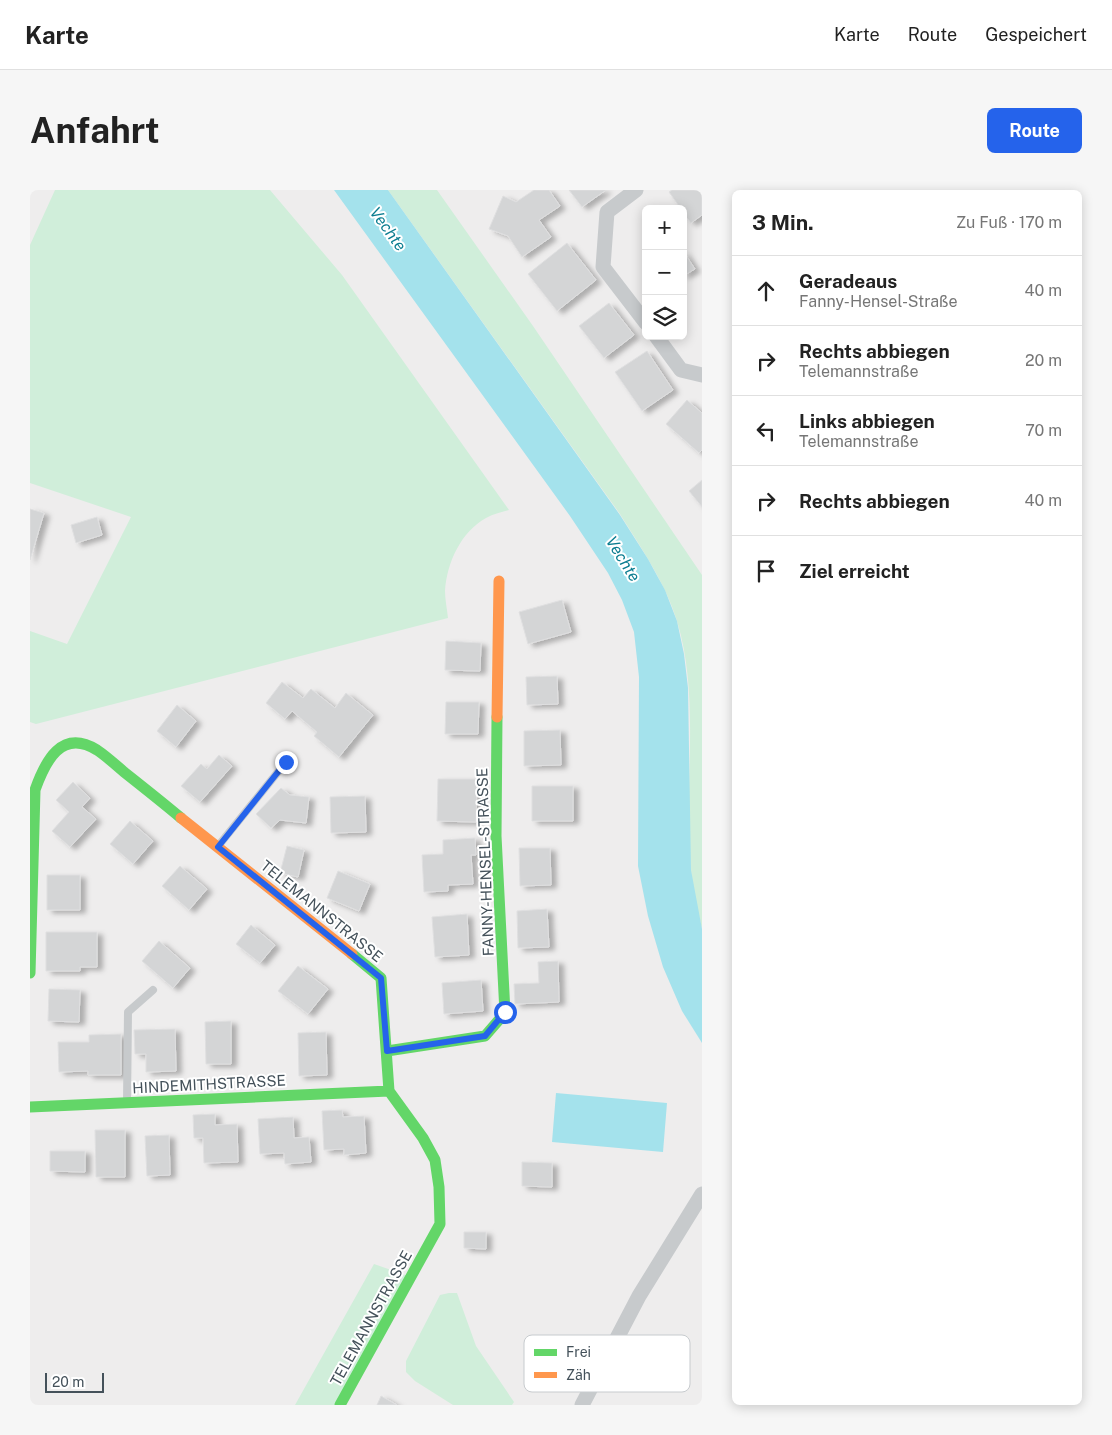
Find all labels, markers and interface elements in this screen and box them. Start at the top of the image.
text: Karte [25,21,89,49]
text: Karte [834,24,880,45]
text: Route [908,24,957,45]
text: Gespeichert [985,24,1087,45]
button: Route [987,108,1082,153]
text: Anfahrt [30,110,160,151]
water label: Vechte [366,203,410,255]
map controls [642,205,687,340]
button: + [642,205,687,250]
text: 3 Min. [752,210,814,235]
text: Zu Fuß · 170 m [956,213,1062,232]
button: − [642,250,687,295]
text: Geradeaus [799,270,897,292]
icon: ahead [752,277,780,305]
text: 40 m [1024,281,1062,300]
text: Fanny-Hensel-Straße [799,292,958,311]
button: layers [642,295,687,340]
text: Rechts abbiegen [799,340,950,362]
icon: right [752,347,780,375]
text: 20 m [1025,351,1062,370]
text: Telemannstraße [799,362,918,381]
text: Links abbiegen [799,410,935,432]
icon: left [752,417,780,445]
text: 70 m [1025,421,1062,440]
text: Telemannstraße [799,432,918,451]
icon: right [752,487,780,515]
text: Rechts abbiegen [799,490,950,512]
text: 40 m [1024,491,1062,510]
water label: Vechte [602,533,644,585]
icon: arrive [752,557,780,585]
text: Ziel erreicht [799,560,910,582]
route end [275,751,298,774]
street label: FANNY-HENSEL-STRASSE [473,768,497,956]
street label: TELEMANNSTRASSE [258,857,386,965]
route start [494,1001,517,1024]
street label: HINDEMITHSTRASSE [132,1071,286,1097]
street label: TELEMANNSTRASSE [327,1248,415,1388]
legend [524,1335,690,1392]
text: Frei [566,1344,591,1360]
text: Zäh [566,1367,591,1383]
scale bar [45,1370,104,1393]
text: 20 m [52,1374,84,1390]

